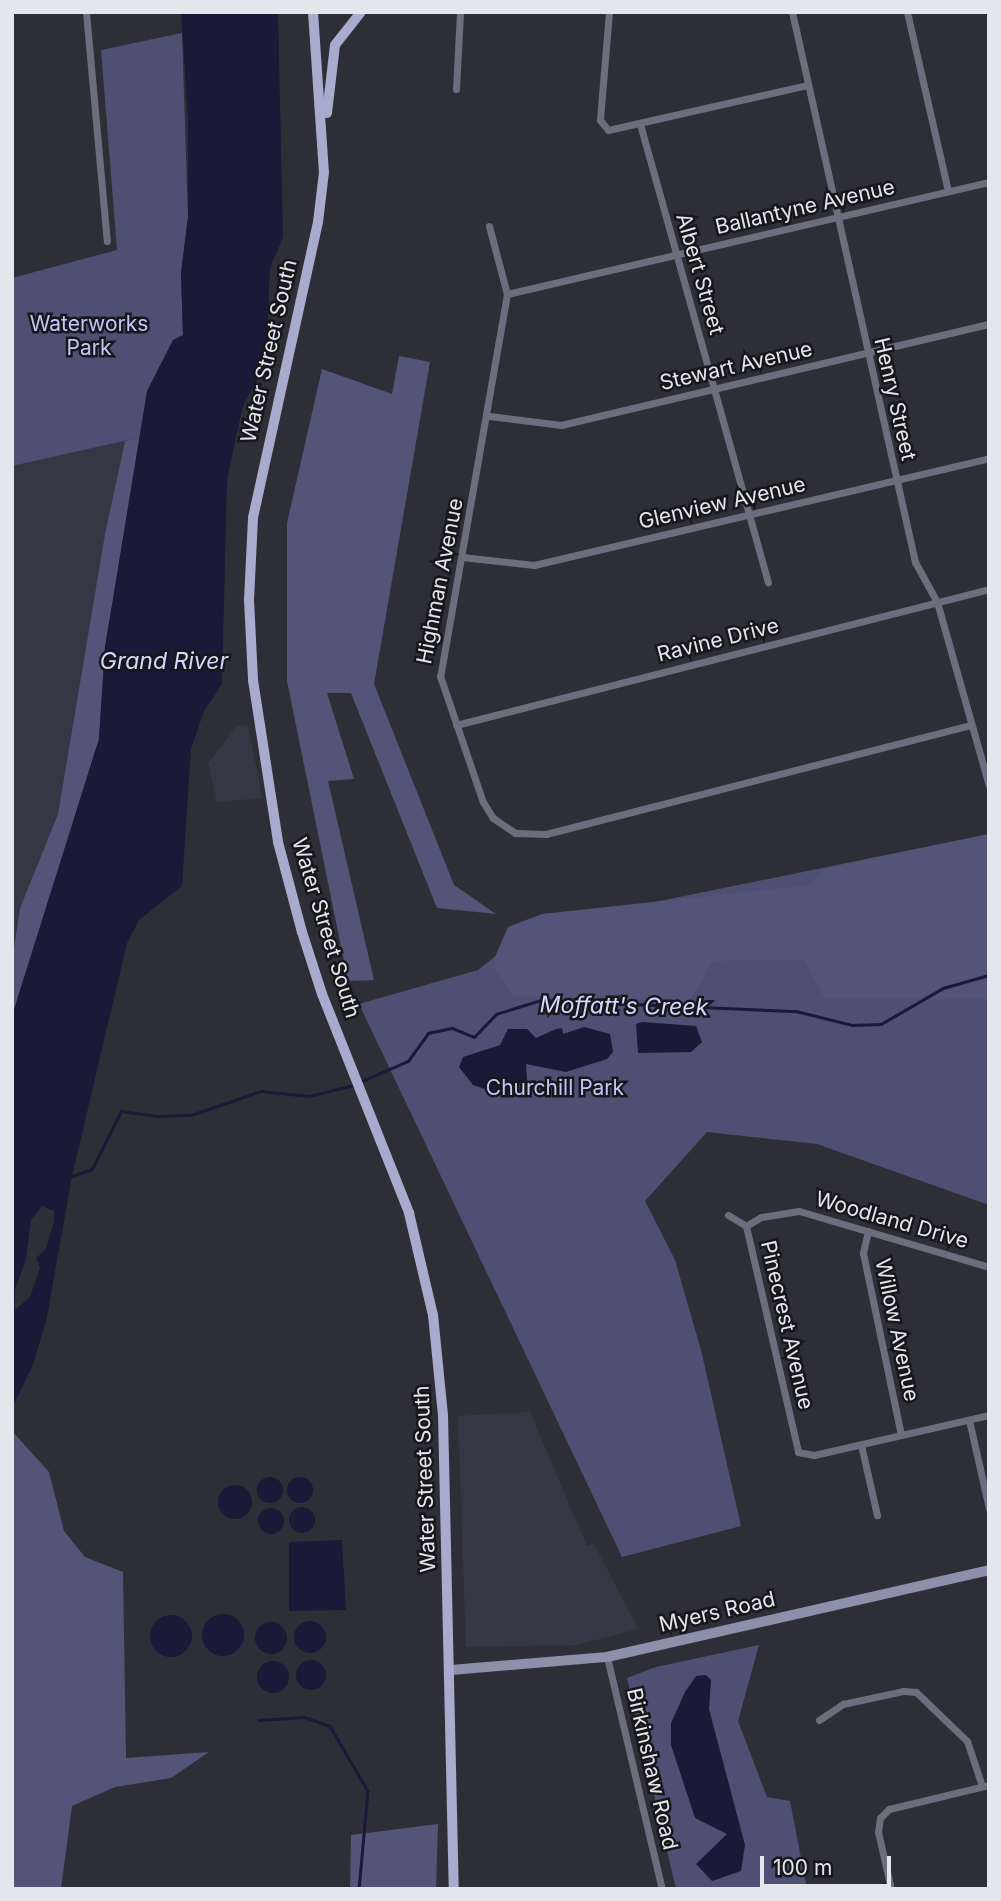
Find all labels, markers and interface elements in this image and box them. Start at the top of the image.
street label: Ballantyne Avenue [713,174,897,240]
street label: Albert Street [671,210,729,338]
street label: Water Street South [236,257,302,445]
park label: Waterworks Park [30,311,148,361]
street label: Henry Street [869,335,921,463]
street label: Stewart Avenue [657,336,815,396]
street label: Glenview Avenue [636,472,808,534]
street label: Highman Avenue [412,496,468,666]
street label: Ravine Drive [655,613,781,667]
water label: Grand River [100,647,228,675]
street label: Water Street South [287,835,365,1021]
water label: Moffatt's Creek [540,991,708,1021]
park label: Churchill Park [486,1075,624,1101]
street label: Woodland Drive [813,1186,971,1254]
street label: Pinecrest Avenue [755,1238,819,1412]
street label: Willow Avenue [870,1256,924,1404]
street label: Water Street South [409,1385,441,1573]
street label: Myers Road [657,1586,777,1638]
street label: Birkinshaw Road [621,1686,683,1852]
scale bar [763,1842,894,1886]
text: 100 m [773,1855,832,1880]

